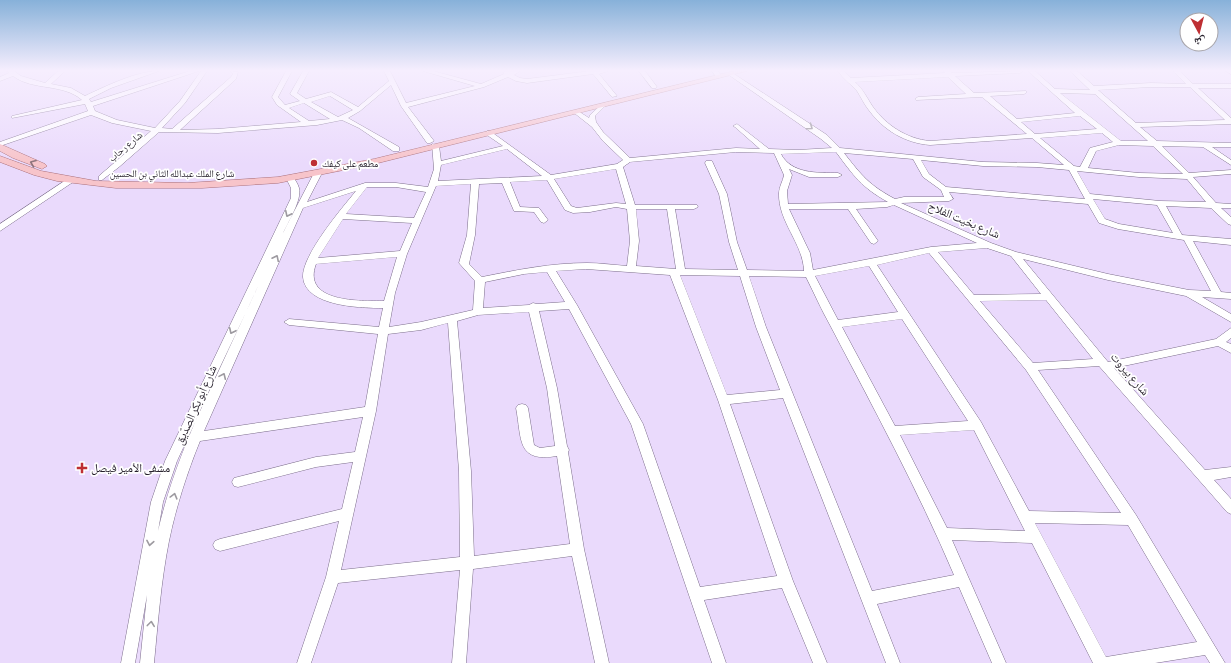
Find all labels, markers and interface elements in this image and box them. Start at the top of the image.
north arrow [1179,12,1219,52]
text: ش [1193,33,1207,49]
one-way arrow [806,122,813,130]
street label: شارع رحاب [106,129,145,164]
marker: مطعم على كيفك [309,158,319,168]
place label: مطعم على كيفك [322,158,379,171]
one-way arrow [30,159,37,167]
street label: شارع الملك عبدالله الثاني بن الحسين [110,168,235,182]
street label: شارع بخيت الفلاح [926,199,1002,242]
one-way arrow [285,210,293,217]
one-way arrow [271,254,279,262]
one-way arrow [229,327,237,334]
street label: شارع بيروت [1107,350,1152,399]
street label: شارع أبو بكر الصدّيق [172,363,221,447]
one-way arrow [218,373,226,380]
place label: مشفى الأمير فيصل [91,461,170,475]
marker: مشفى الأمير فيصل [76,462,88,474]
one-way arrow [169,493,178,500]
one-way arrow [146,540,155,546]
one-way arrow [146,621,155,627]

